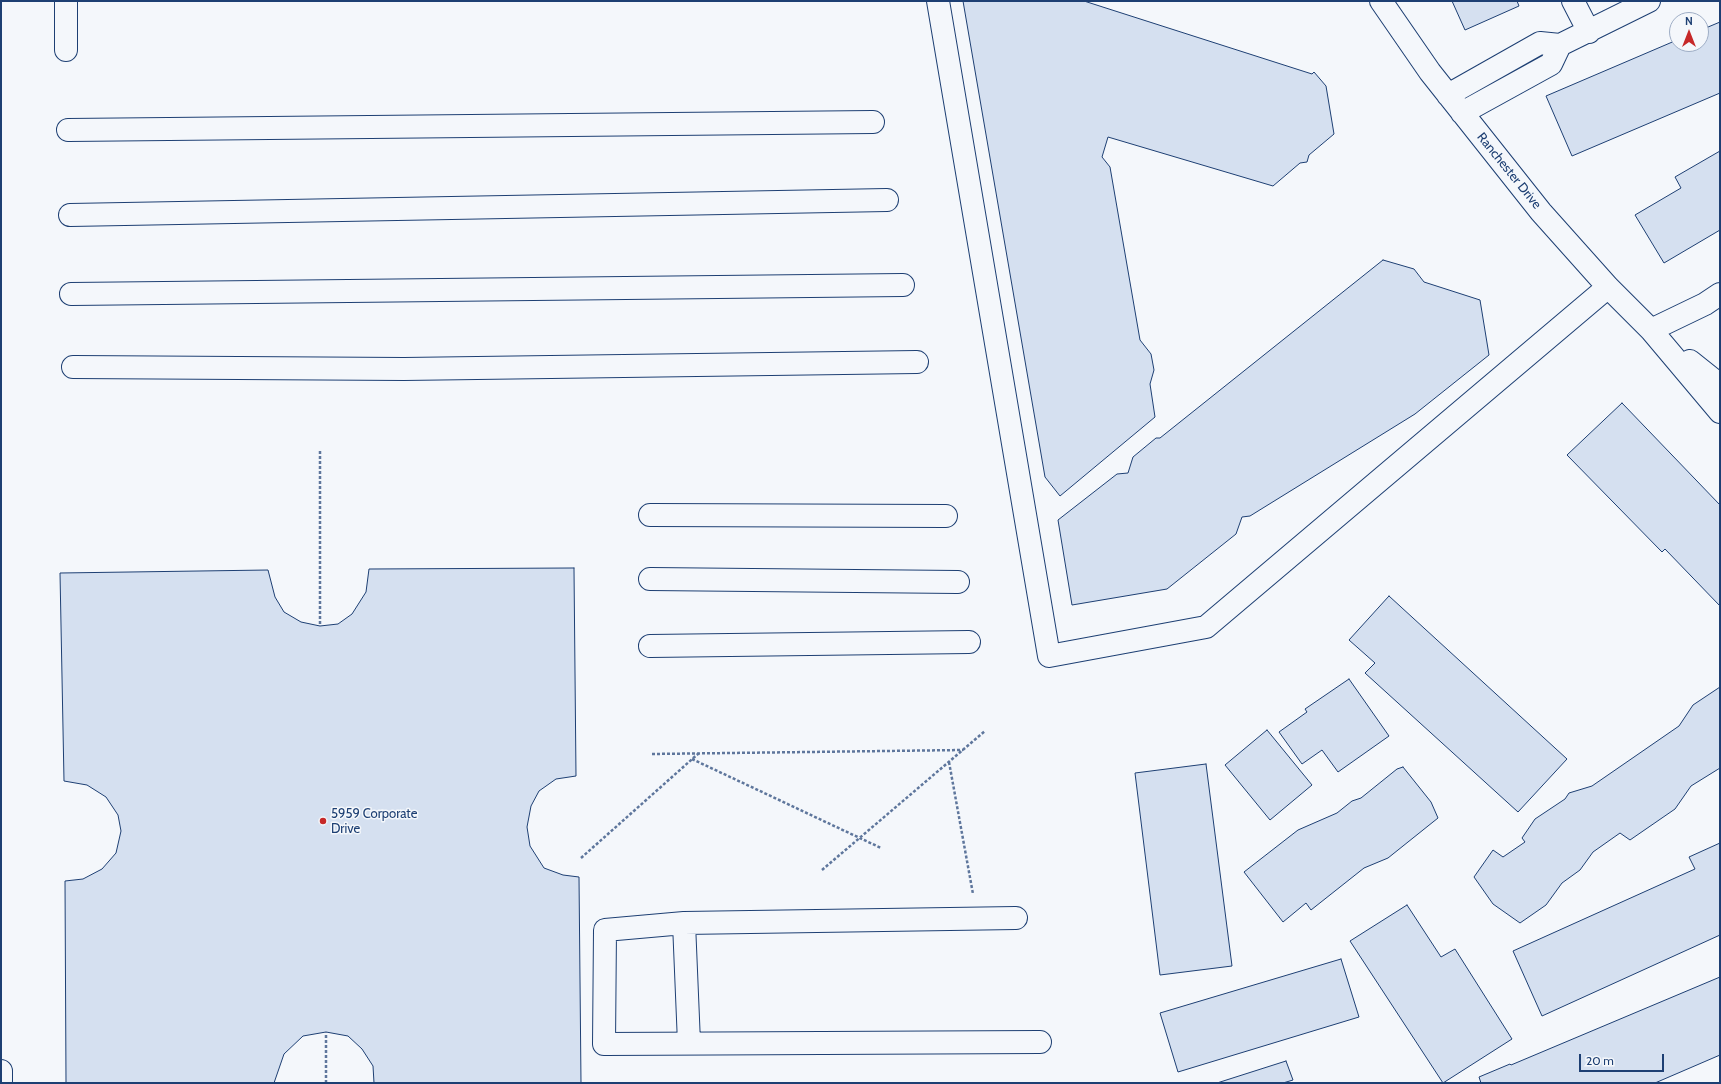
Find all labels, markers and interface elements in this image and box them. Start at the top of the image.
north arrow [1669,12,1709,52]
text: N [1685,14,1693,28]
street label: Ranchester Drive [1474,130,1544,212]
place label: 5959 Corporate Drive [331,806,417,837]
marker: 5959 Corporate Drive [318,816,328,826]
scale bar [1581,1046,1666,1072]
text: 20 m [1586,1053,1614,1068]

